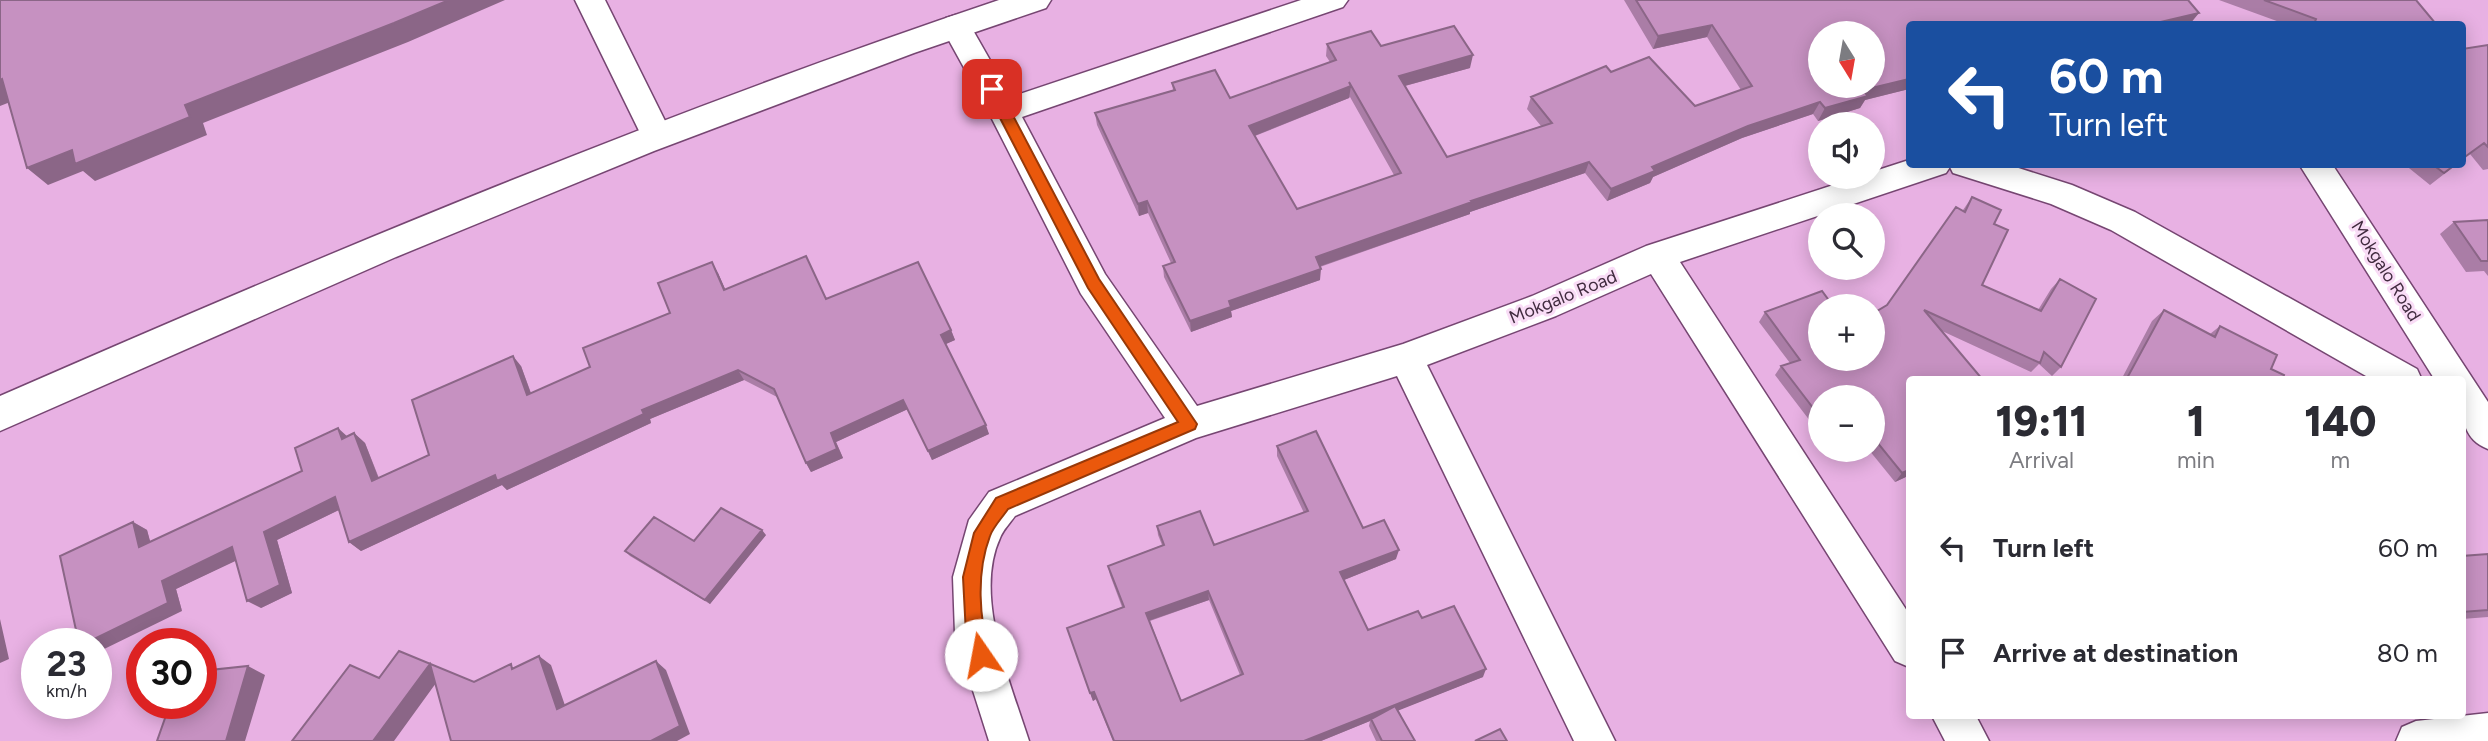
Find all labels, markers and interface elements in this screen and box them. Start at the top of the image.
north arrow [1808,21,1885,98]
map controls [1808,21,1885,462]
text: 60 m [2049,46,2164,105]
icon: left [1934,49,2025,140]
pin [962,59,1022,119]
icon: arrive [973,70,1011,108]
text: Turn left [2049,106,2168,144]
button: sound [1808,112,1885,189]
button: search [1808,203,1885,280]
street label: Mokgalo Road [2346,217,2426,325]
street label: Mokgalo Road [1506,265,1620,329]
button: + [1808,294,1885,371]
button: − [1808,385,1885,462]
text: 19:11 [1996,396,2087,447]
text: 1 [2187,396,2205,447]
text: 140 [2304,396,2376,447]
text: Arrival [2009,446,2074,474]
text: min [2177,446,2215,474]
text: m [2331,446,2350,474]
icon: left [1934,529,1972,567]
text: Turn left [1993,532,2094,564]
text: 60 m [2378,532,2438,564]
position arrow [944,618,1018,692]
speed limit sign: 30 [126,628,217,719]
icon: arrive [1934,634,1972,672]
text: Arrive at destination [1993,637,2238,669]
text: 80 m [2377,637,2438,669]
text: 23 [47,643,86,685]
text: km/h [46,680,87,702]

